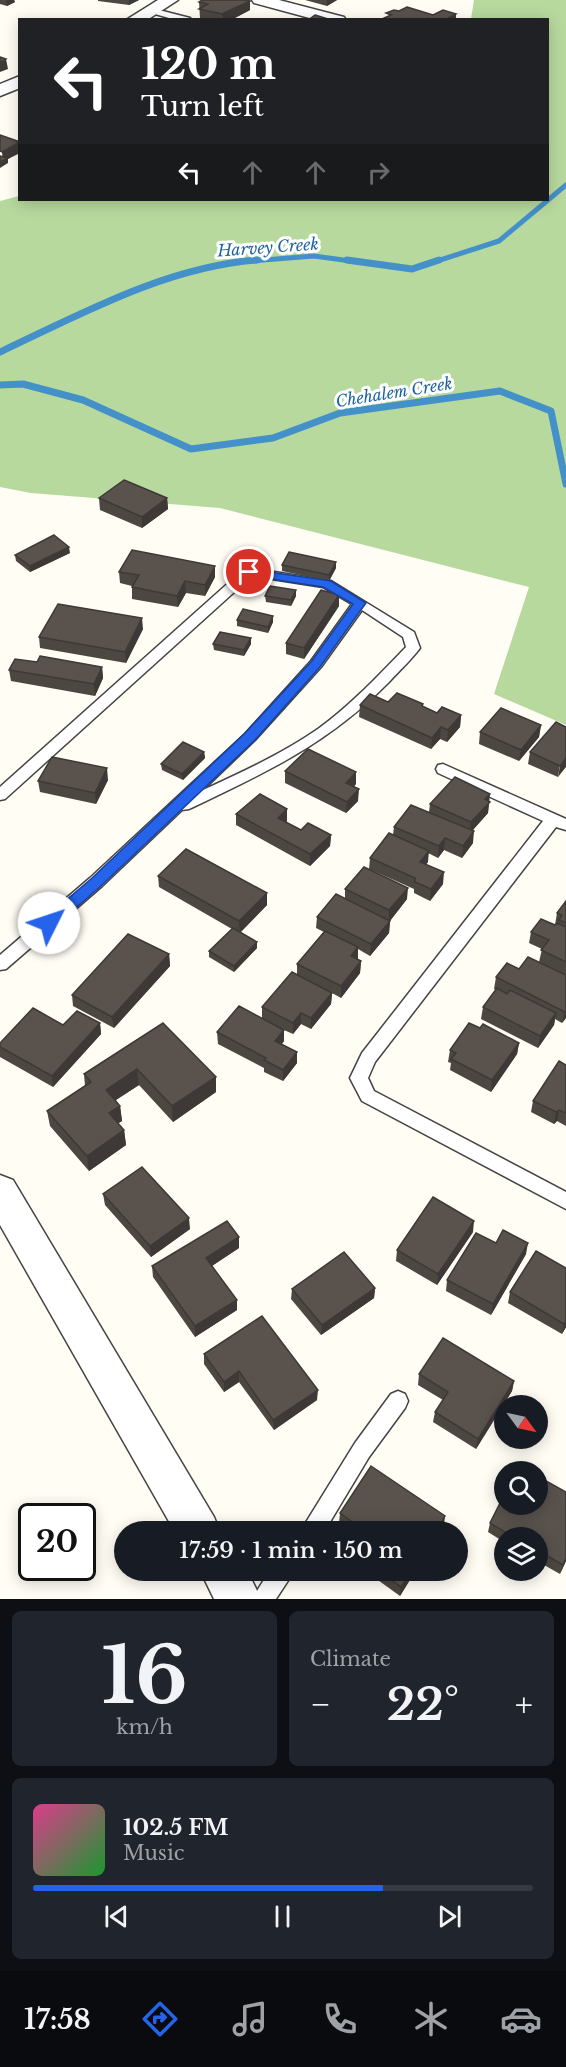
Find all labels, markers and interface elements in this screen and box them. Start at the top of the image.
text: 120 m [141,38,276,90]
icon: left [42,42,120,120]
text: Turn left [141,90,264,123]
icon: left [173,156,206,189]
icon: ahead [236,156,269,189]
icon: ahead [299,156,332,189]
icon: right [362,156,395,189]
water label: Harvey Creek [216,233,319,261]
water label: Chehalem Creek [334,373,454,411]
pin [223,546,274,597]
icon: arrive [232,555,265,588]
position arrow [17,891,81,955]
north arrow [494,1395,548,1449]
map controls [494,1395,548,1581]
button: search [494,1461,548,1515]
speed limit sign: 20 [18,1503,96,1581]
button: layers [494,1527,548,1581]
text: 17:59 · 1 min · 150 m [179,1537,403,1564]
text: 16 [101,1627,188,1724]
text: Climate [310,1647,391,1671]
text: 22° [386,1676,459,1732]
text: − [310,1684,331,1725]
text: + [515,1684,533,1725]
text: km/h [116,1715,173,1739]
text: 102.5 FM [123,1814,229,1841]
text: Music [123,1841,184,1865]
icon: previous [100,1900,133,1933]
icon: pause [266,1900,299,1933]
icon: next [433,1900,466,1933]
icon: directions [139,1998,181,2040]
icon: music [229,1998,271,2040]
icon: phone [319,1998,361,2040]
icon: climate [410,1998,452,2040]
icon: car [500,1998,542,2040]
text: 17:58 [24,2003,91,2036]

